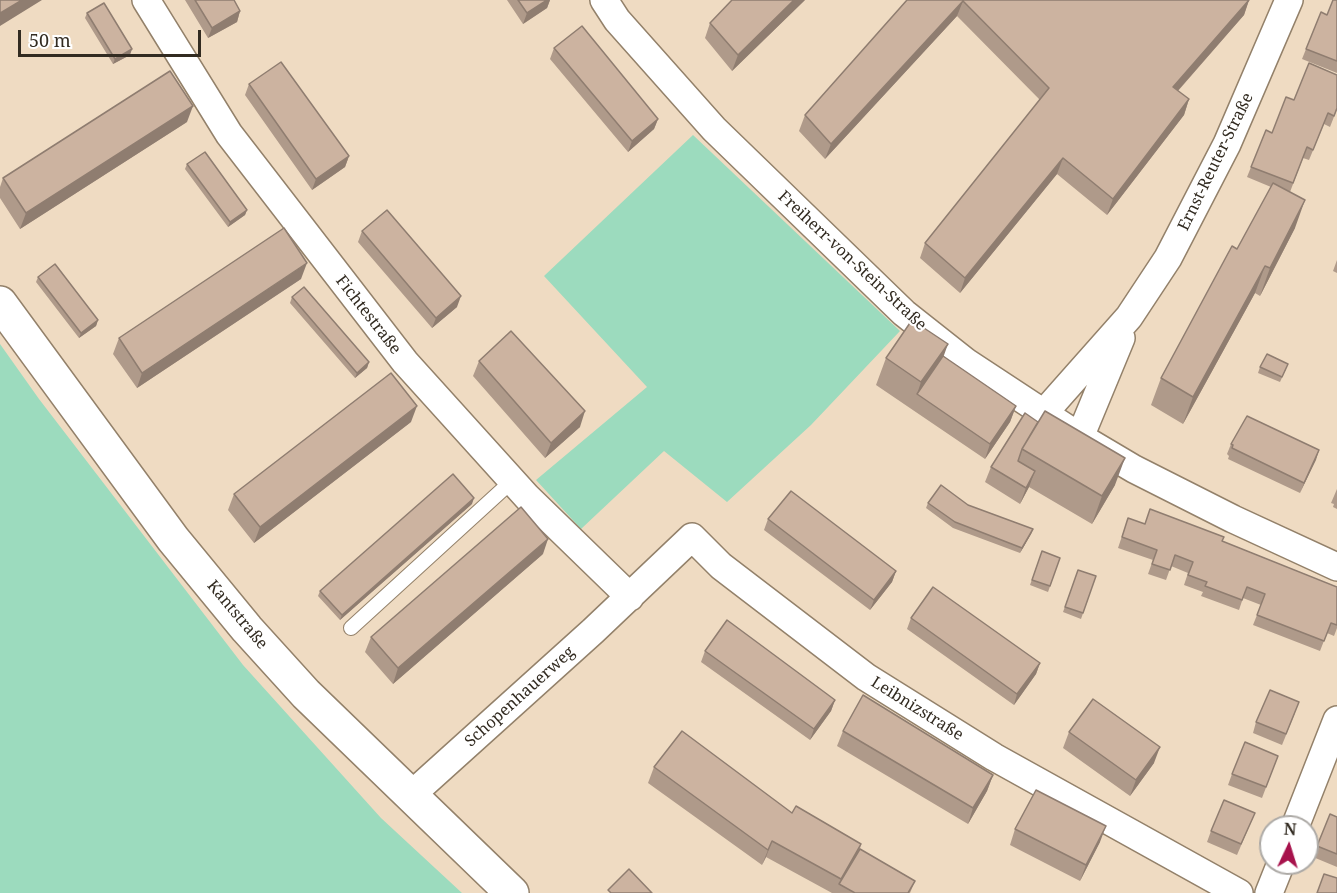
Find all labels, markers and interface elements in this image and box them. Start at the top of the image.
scale bar [21,18,204,56]
text: 50 m [29,28,71,52]
street label: Ernst-Reuter-Straße [1174,90,1258,234]
street label: Freiherr-von-Stein-Straße [774,187,930,335]
street label: Fichtestraße [331,272,405,358]
street label: Kantstraße [203,577,271,653]
street label: Schopenhauerweg [461,643,579,751]
street label: Leibnizstraße [867,673,967,745]
north arrow [1259,815,1319,875]
text: N [1283,818,1297,840]

